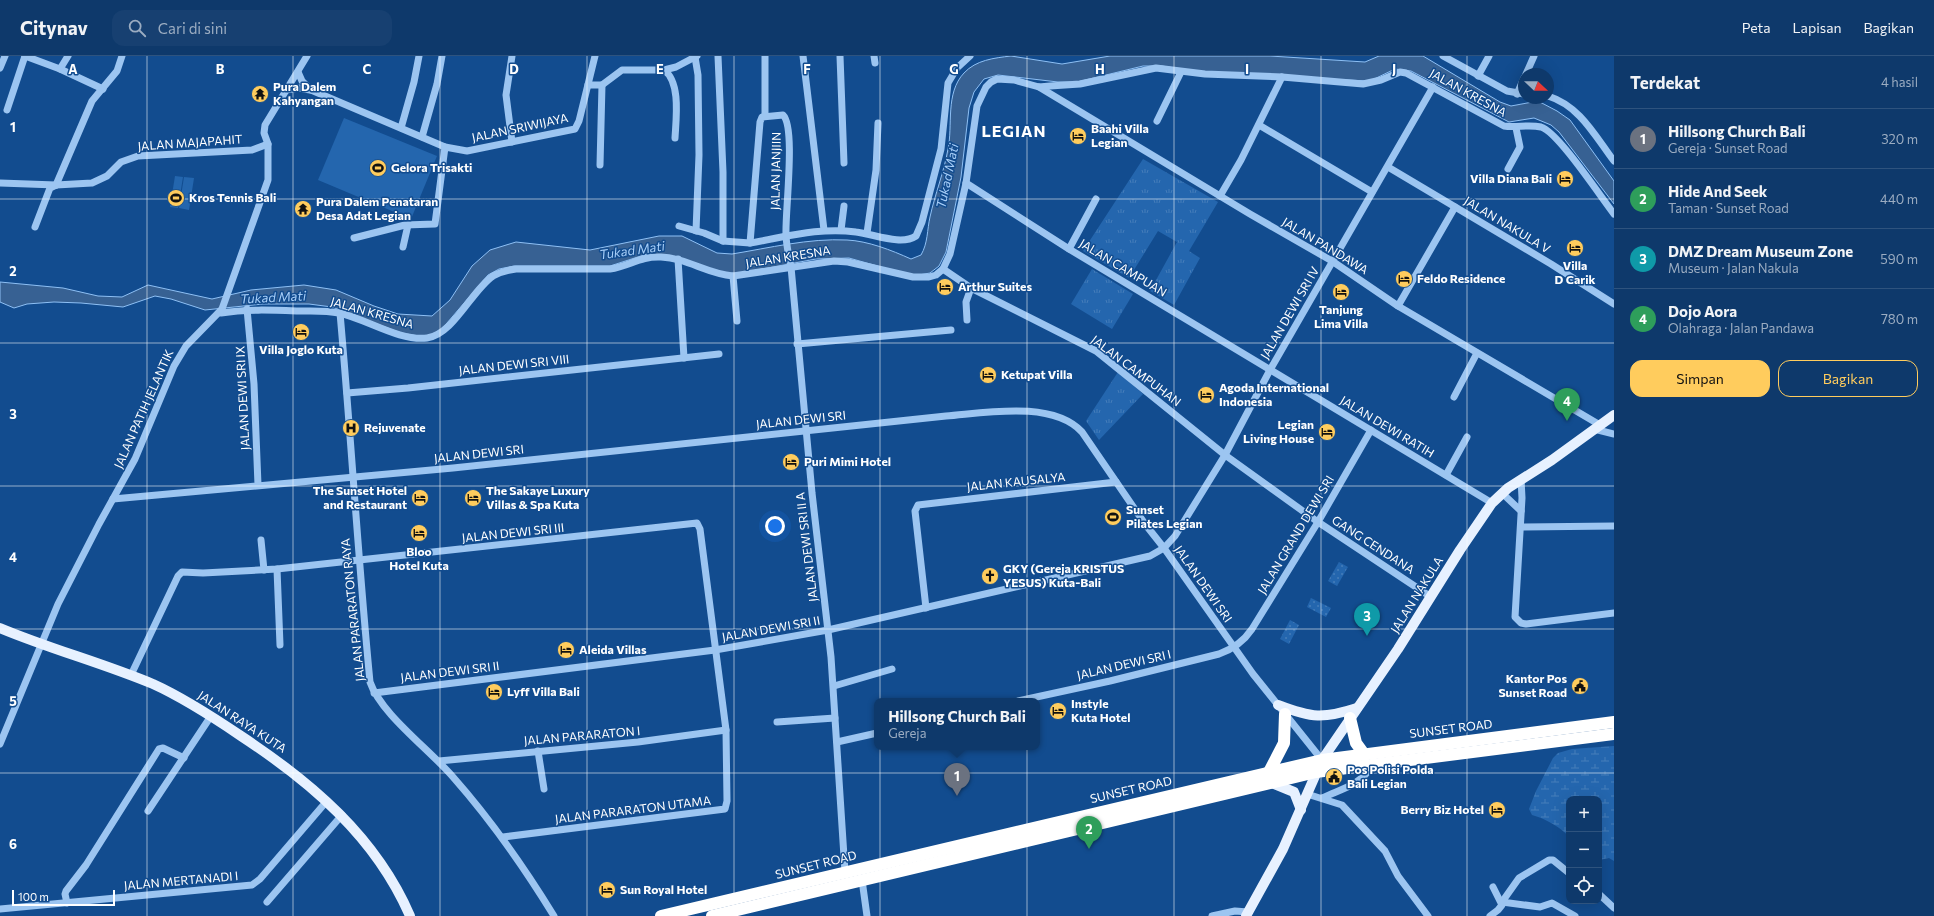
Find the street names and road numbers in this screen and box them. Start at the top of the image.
street label: JALAN KRESNA [1427,65,1509,120]
street label: JALAN SRIWIJAYA [470,110,569,145]
street label: JALAN MAJAPAHIT [137,131,243,154]
street label: JALAN JANJIIN [767,132,784,210]
street label: JALAN NAKULA V [1461,193,1553,256]
street label: JALAN PANDAWA [1279,214,1371,277]
street label: JALAN CAMPUAN [1077,236,1170,300]
street label: JALAN KRESNA [744,242,831,271]
street label: JALAN DEWI SRI IV [1257,264,1322,362]
street label: JALAN KRESNA [329,293,415,332]
street label: JALAN CAMPUHAN [1088,332,1184,409]
street label: JALAN DEWI SRI IX [232,346,253,451]
street label: JALAN PATIH JELANTIK [111,347,177,471]
street label: JALAN DEWI SRI VIII [458,351,570,378]
street label: JALAN DEWI RATIH [1337,392,1437,461]
street label: JALAN DEWI SRI [755,407,847,432]
street label: JALAN DEWI SRI [433,441,525,466]
street label: JALAN KAUSALYA [966,469,1066,494]
street label: JALAN GRAND DEWI SRI [1254,473,1337,597]
street label: JALAN DEWI SRI II A [792,491,821,603]
street label: GANG CENDANA [1330,512,1417,576]
street label: JALAN DEWI SRI III [461,520,565,545]
street label: JALAN PARARATON RAYA [338,538,367,682]
street label: JALAN DEWI SRI [1171,542,1236,625]
street label: JALAN NAKULA [1387,554,1446,636]
street label: JALAN DEWI SRI II [721,612,821,645]
street label: JALAN DEWI SRI I [1075,646,1172,683]
street label: JALAN DEWI SRI II [400,658,500,685]
street label: JALAN RAYA KUTA [195,687,289,756]
street label: SUNSET ROAD [1409,716,1493,740]
street label: JALAN PARARATON I [523,723,641,748]
street label: SUNSET ROAD [1089,773,1173,805]
street label: JALAN PARARATON UTAMA [554,792,712,827]
street label: SUNSET ROAD [774,847,858,881]
street label: JALAN MERTANADI I [123,868,239,893]

